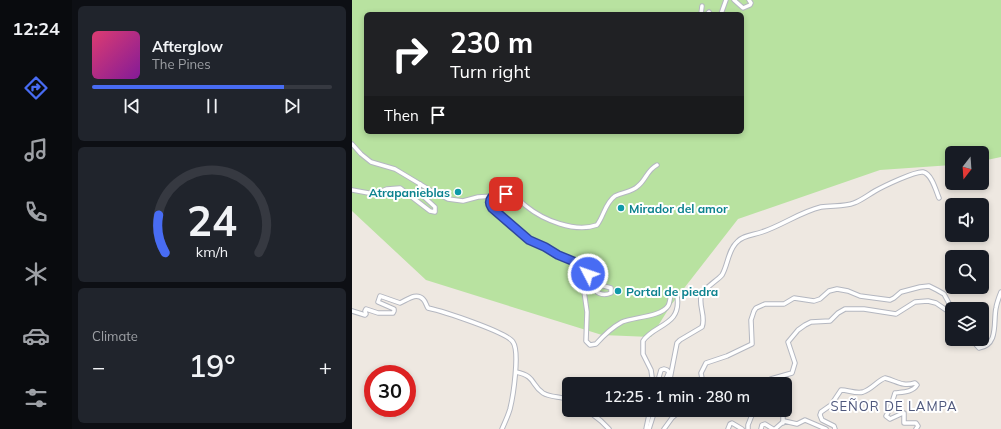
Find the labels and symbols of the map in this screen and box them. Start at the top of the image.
north arrow [945,146,989,190]
pin [489,177,523,211]
place label: Atrapanieblas [369,185,450,200]
marker: Atrapanieblas [453,187,463,197]
place label: Mirador del amor [629,201,728,216]
marker: Mirador del amor [616,203,626,213]
position arrow [567,253,609,295]
place label: Portal de piedra [626,284,718,299]
marker: Portal de piedra [613,286,623,296]
speed limit sign: 30 [364,365,416,417]
district label: SEÑOR DE LAMPA [830,398,958,414]

